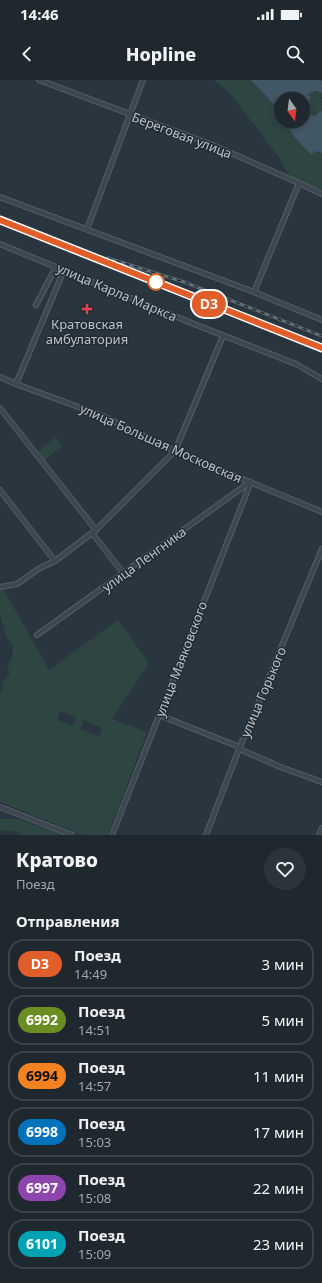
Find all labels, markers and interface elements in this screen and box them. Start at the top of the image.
text: 14:46 [20,4,59,24]
text: Hopline [126,42,196,66]
icon: back [16,43,38,65]
icon: search [284,43,306,65]
north arrow [274,92,310,128]
map controls [274,92,310,128]
street label: Береговая улица [129,108,235,162]
street label: улица Карла Маркса [54,259,180,325]
unlabelled marker [147,273,165,291]
line badge: D3 [191,291,227,317]
text: D3 [200,294,218,313]
marker: Кратовская амбулатория [81,303,93,315]
place label: Кратовская амбулатория [46,315,128,348]
street label: улица Большая Московская [77,399,245,487]
street label: улица Ленгника [98,522,190,596]
street label: улица Маяковского [151,598,211,719]
street label: улица Горького [236,644,290,740]
text: Кратово [16,847,98,873]
button: heart [264,848,306,890]
text: Поезд [16,875,55,893]
text: Отправления [16,911,120,931]
text: Поезд [74,945,121,965]
text: D3 [31,954,49,973]
text: 3 мин [261,954,304,974]
text: 14:49 [74,965,107,983]
text: Поезд [78,1001,125,1021]
text: 6992 [26,1010,58,1029]
text: 5 мин [261,1010,304,1030]
text: 14:51 [78,1021,111,1039]
text: Поезд [78,1057,125,1077]
text: 6994 [26,1066,58,1085]
text: 11 мин [253,1066,304,1086]
text: 14:57 [78,1077,111,1095]
text: Поезд [78,1113,125,1133]
text: 6998 [26,1122,58,1141]
text: 17 мин [253,1122,304,1142]
text: 15:03 [78,1133,111,1151]
text: Поезд [78,1169,125,1189]
text: 6997 [26,1178,58,1197]
text: 22 мин [253,1178,304,1198]
text: 15:08 [78,1189,111,1207]
text: Поезд [78,1225,125,1245]
text: 6101 [26,1234,58,1253]
text: 23 мин [253,1234,304,1254]
text: 15:09 [78,1245,111,1263]

